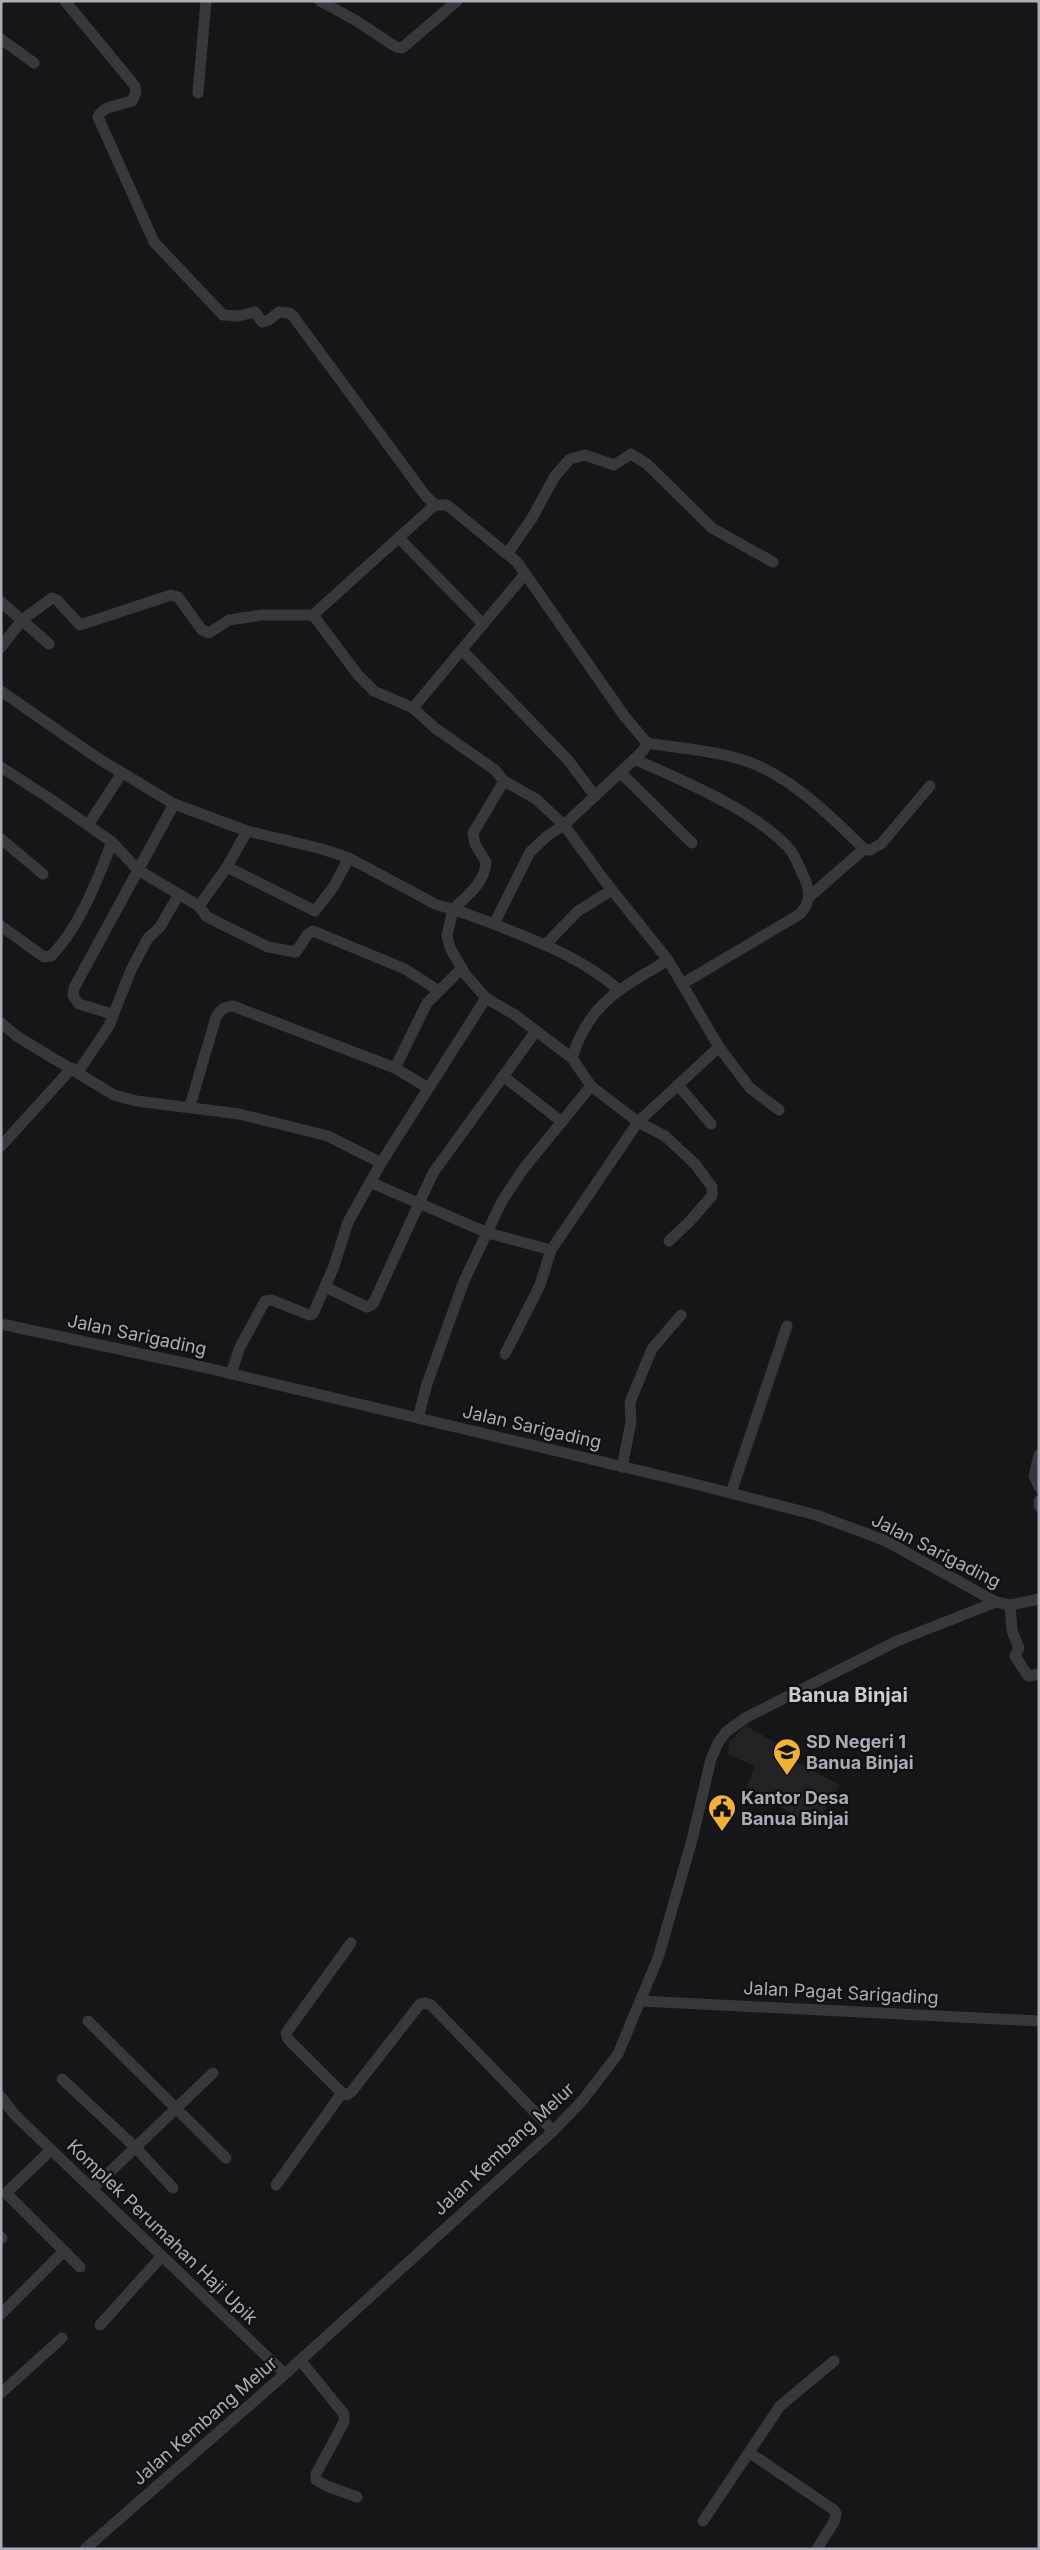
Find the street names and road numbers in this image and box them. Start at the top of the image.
street label: Jalan Sarigading [66,1309,209,1360]
street label: Jalan Sarigading [461,1400,604,1453]
street label: Jalan Sarigading [868,1509,1004,1592]
street label: Jalan Pagat Sarigading [743,1977,939,2008]
street label: Jalan Kembang Melur [429,2078,579,2219]
street label: Komplek Perumahan Haji Upik [63,2135,262,2328]
street label: Jalan Kembang Melur [128,2352,281,2489]

